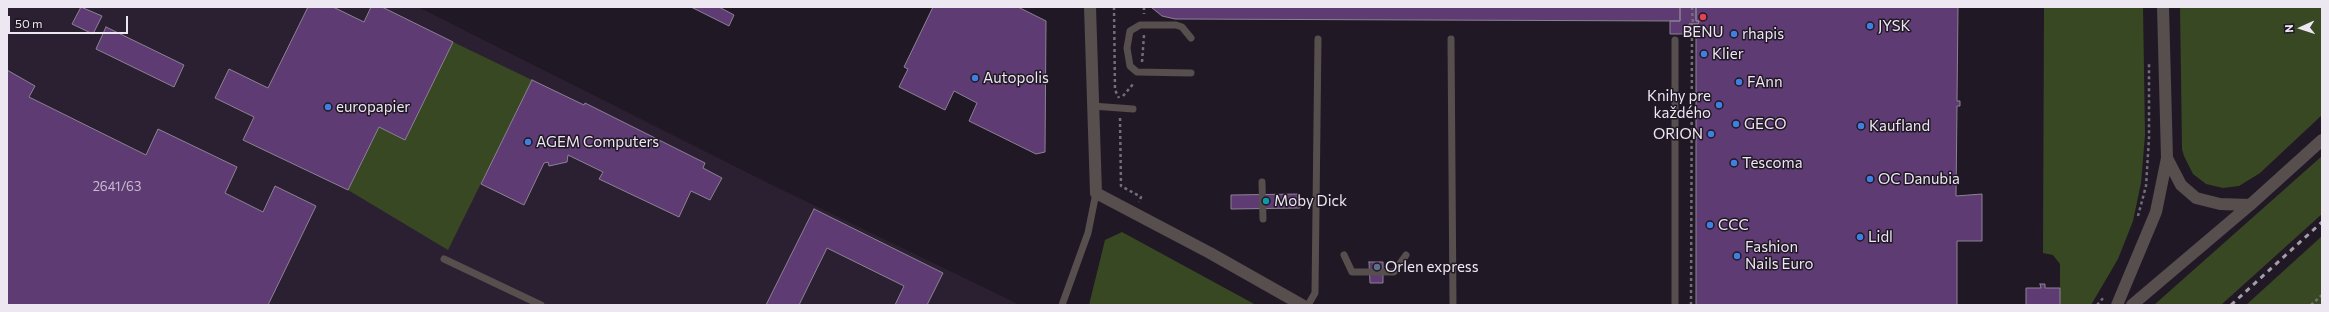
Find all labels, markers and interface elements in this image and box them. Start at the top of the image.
scale bar [10,8,130,34]
north arrow [2281,8,2321,48]
marker: BENU [1698,12,1708,22]
text: 50 m [15,16,43,30]
place label: JYSK [1878,17,1911,35]
marker: JYSK [1865,21,1875,31]
place label: BENU [1683,23,1723,41]
text: N [2282,24,2295,33]
place label: rhapis [1742,25,1784,43]
marker: rhapis [1729,29,1739,39]
place label: Klier [1712,45,1744,63]
marker: Klier [1699,49,1709,59]
place label: Autopolis [983,69,1049,87]
marker: Autopolis [970,73,980,83]
place label: FAnn [1747,73,1783,91]
marker: FAnn [1734,77,1744,87]
place label: Knihy pre každého [1647,87,1711,122]
place label: europapier [336,98,410,116]
marker: Knihy pre každého [1714,100,1724,110]
marker: europapier [323,102,333,112]
place label: GECO [1744,115,1786,133]
place label: Kaufland [1869,117,1930,135]
marker: GECO [1731,119,1741,129]
marker: Kaufland [1856,121,1866,131]
place label: ORION [1653,125,1703,143]
marker: ORION [1706,129,1716,139]
place label: AGEM Computers [536,133,659,151]
marker: AGEM Computers [523,137,533,147]
place label: Tescoma [1742,154,1803,172]
marker: Tescoma [1729,158,1739,168]
place label: OC Danubia [1878,170,1960,188]
marker: OC Danubia [1865,174,1875,184]
house number: 2641/63 [93,179,141,195]
place label: Moby Dick [1274,192,1347,210]
marker: Moby Dick [1261,196,1271,206]
place label: CCC [1718,216,1749,234]
marker: CCC [1705,220,1715,230]
place label: Lidl [1868,228,1893,246]
marker: Lidl [1855,232,1865,242]
place label: Fashion Nails Euro [1745,238,1813,273]
marker: Fashion Nails Euro [1732,251,1742,261]
place label: Orlen express [1385,258,1478,276]
marker: Orlen express [1372,262,1382,272]

